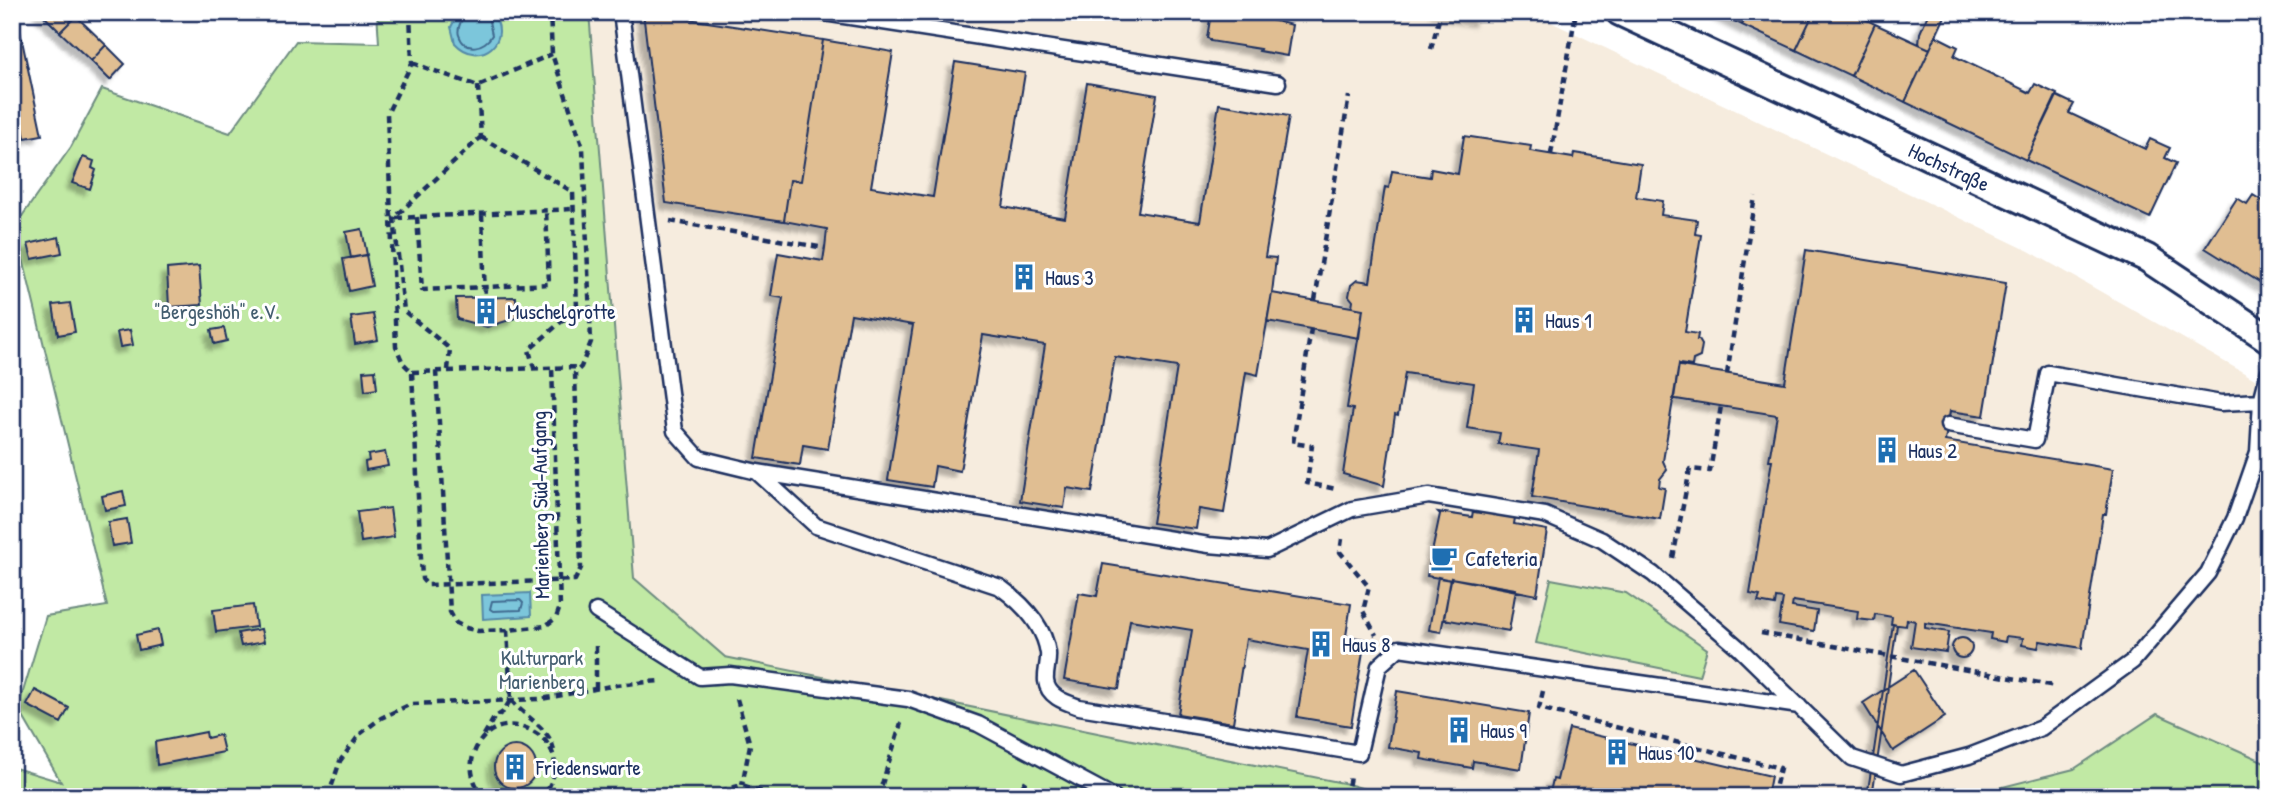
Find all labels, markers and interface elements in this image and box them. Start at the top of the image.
street label: Hochstraße [1904,136,1994,198]
building icon: Haus 3 [1009,262,1039,292]
place label: Haus 3 [1045,263,1094,292]
building icon: Muschelgrotte [471,296,501,326]
park label: "Bergeshöh" e.V. [154,297,280,326]
place label: Muschelgrotte [507,297,616,326]
building icon: Haus 1 [1509,305,1539,335]
place label: Haus 1 [1545,306,1592,335]
street label: Marienberg Süd-Aufgang [524,411,556,599]
building icon: Haus 2 [1872,435,1902,465]
place label: Haus 2 [1908,436,1957,465]
cafe icon: Cafeteria [1429,543,1459,573]
place label: Cafeteria [1465,544,1537,573]
building icon: Haus 8 [1306,629,1336,659]
place label: Haus 8 [1342,630,1390,659]
park label: Kulturpark Marienberg [499,643,585,696]
building icon: Haus 9 [1444,715,1474,745]
place label: Haus 9 [1480,716,1527,745]
building icon: Haus 10 [1602,737,1632,767]
place label: Haus 10 [1638,738,1694,767]
building icon: Friedenswarte [500,752,530,782]
place label: Friedenswarte [535,753,641,782]

